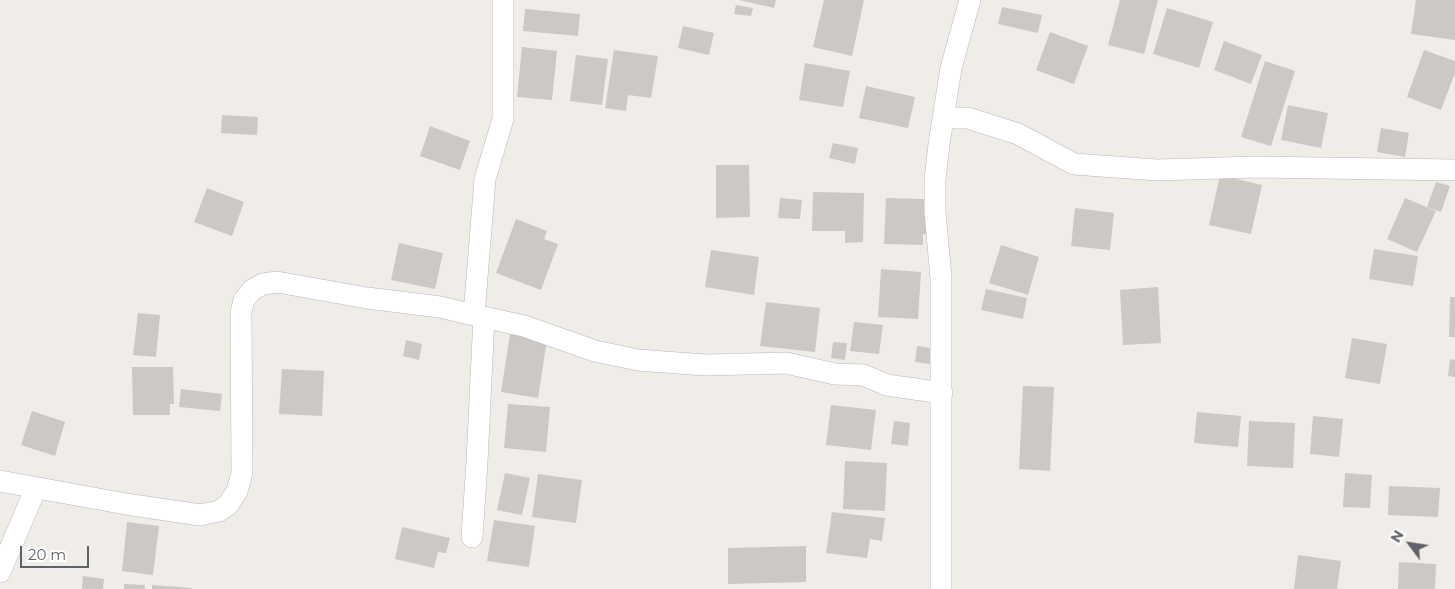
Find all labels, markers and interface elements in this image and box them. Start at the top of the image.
north arrow [1385,519,1435,569]
text: N [1387,527,1408,546]
scale bar [22,536,91,568]
text: 20 m [28,545,66,564]

